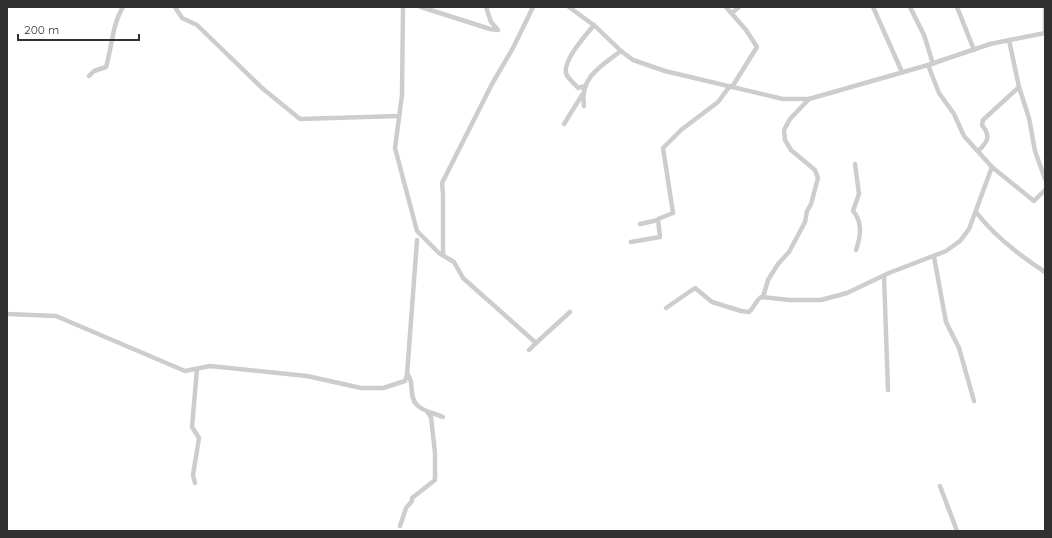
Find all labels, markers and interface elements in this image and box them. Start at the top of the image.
scale bar [18,16,139,42]
text: 200 m [24,22,59,37]

